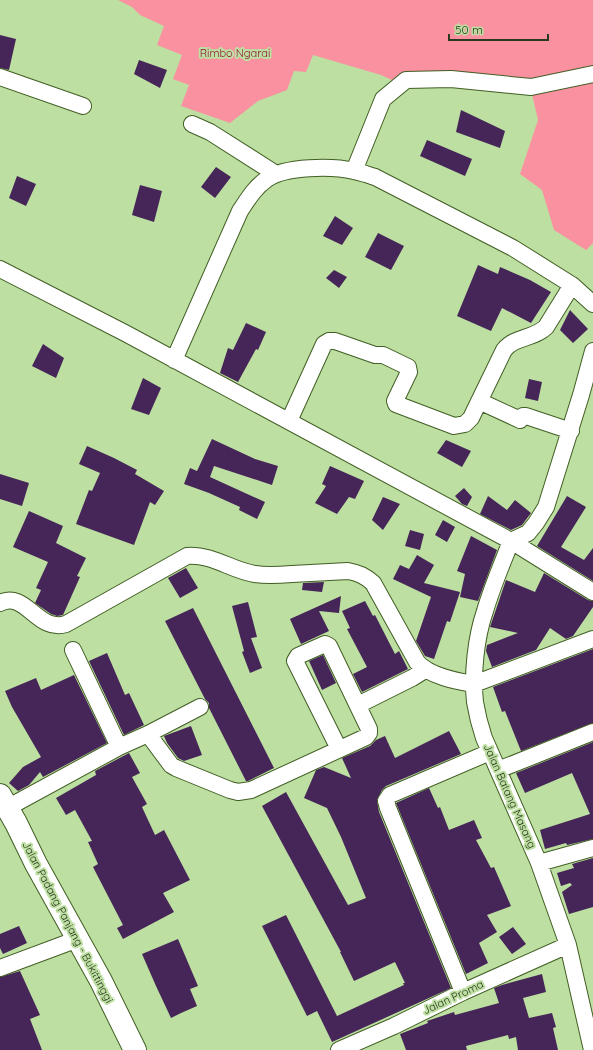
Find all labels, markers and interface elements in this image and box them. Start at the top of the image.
scale bar [449,16,548,42]
text: 50 m [455,22,483,37]
park label: Rimbo Ngarai [200,46,270,60]
street label: Jalan Batang Masang [481,742,539,850]
street label: Jalan Padang Panjang - Bukittinggi [19,839,117,1005]
street label: Jalan Proma [420,977,486,1017]

